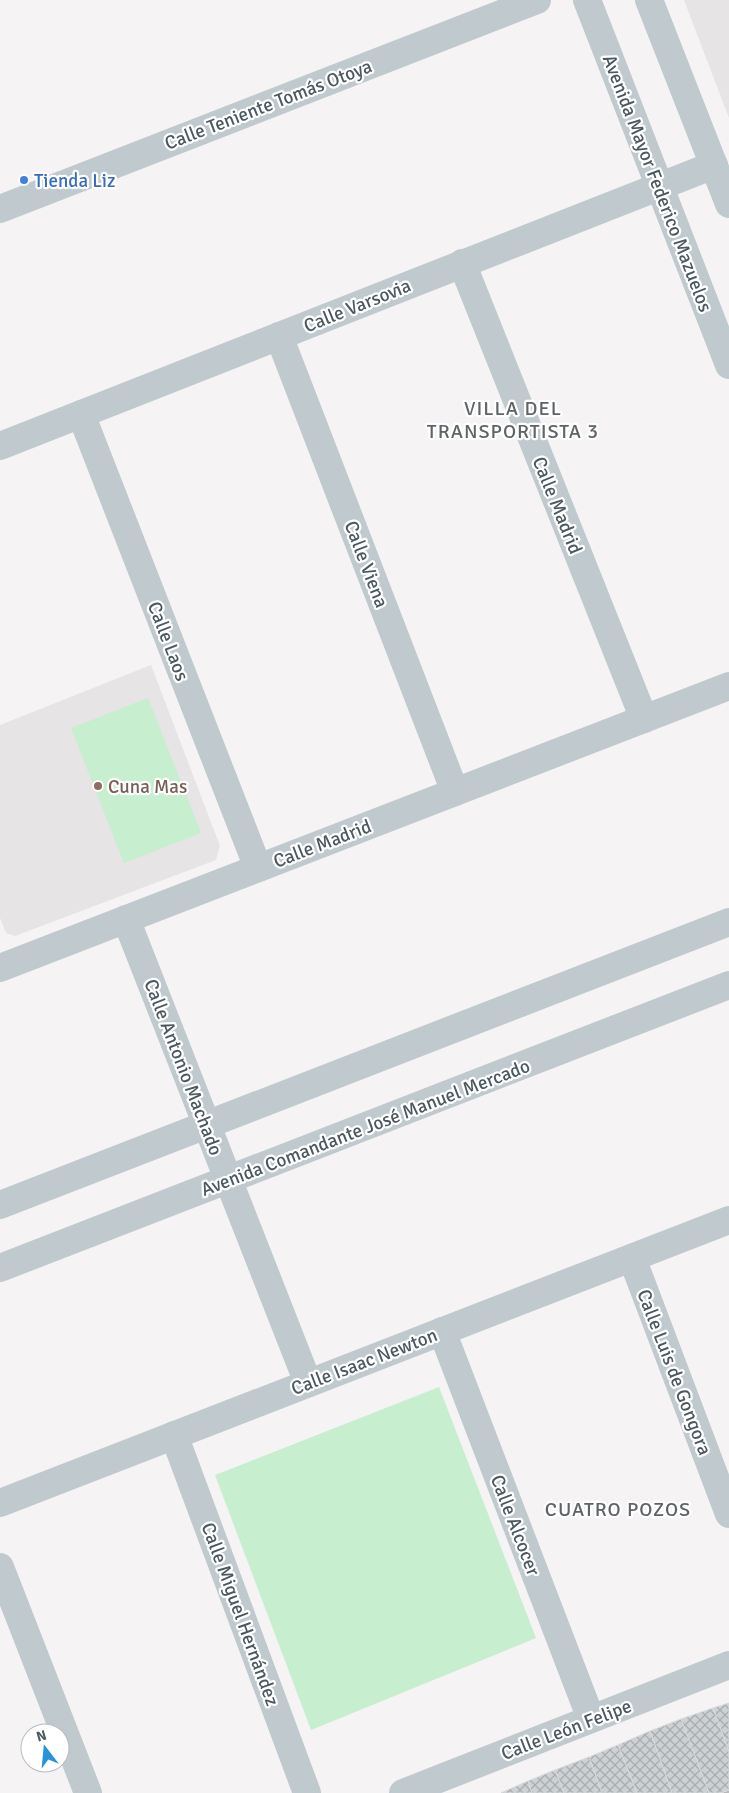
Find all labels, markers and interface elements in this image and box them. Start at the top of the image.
street label: Avenida Mayor Federico Mazuelos [597,51,717,315]
street label: Calle Teniente Tomás Otoya [161,54,375,156]
place label: Tienda Liz [34,169,115,193]
marker: Tienda Liz [18,174,30,186]
street label: Calle Varsovia [300,274,414,338]
district label: VILLA DEL TRANSPORTISTA 3 [427,396,599,444]
street label: Calle Madrid [527,453,587,558]
street label: Calle Viena [339,518,394,611]
street label: Calle Laos [142,598,194,684]
place label: Cuna Mas [108,775,187,799]
marker: Cuna Mas [92,780,104,792]
street label: Calle Madrid [270,814,375,874]
street label: Calle Antonio Machado [138,976,228,1159]
street label: Avenida Comandante José Manuel Mercado [197,1054,533,1202]
street label: Calle Luis de Gongora [631,1286,717,1459]
street label: Calle Isaac Newton [288,1323,441,1401]
street label: Calle Alcocer [485,1471,545,1579]
district label: CUATRO POZOS [545,1497,691,1522]
street label: Calle Miguel Hernández [196,1519,284,1709]
street label: Calle León Felipe [498,1694,635,1766]
north arrow [20,1723,70,1773]
text: N [35,1726,49,1745]

